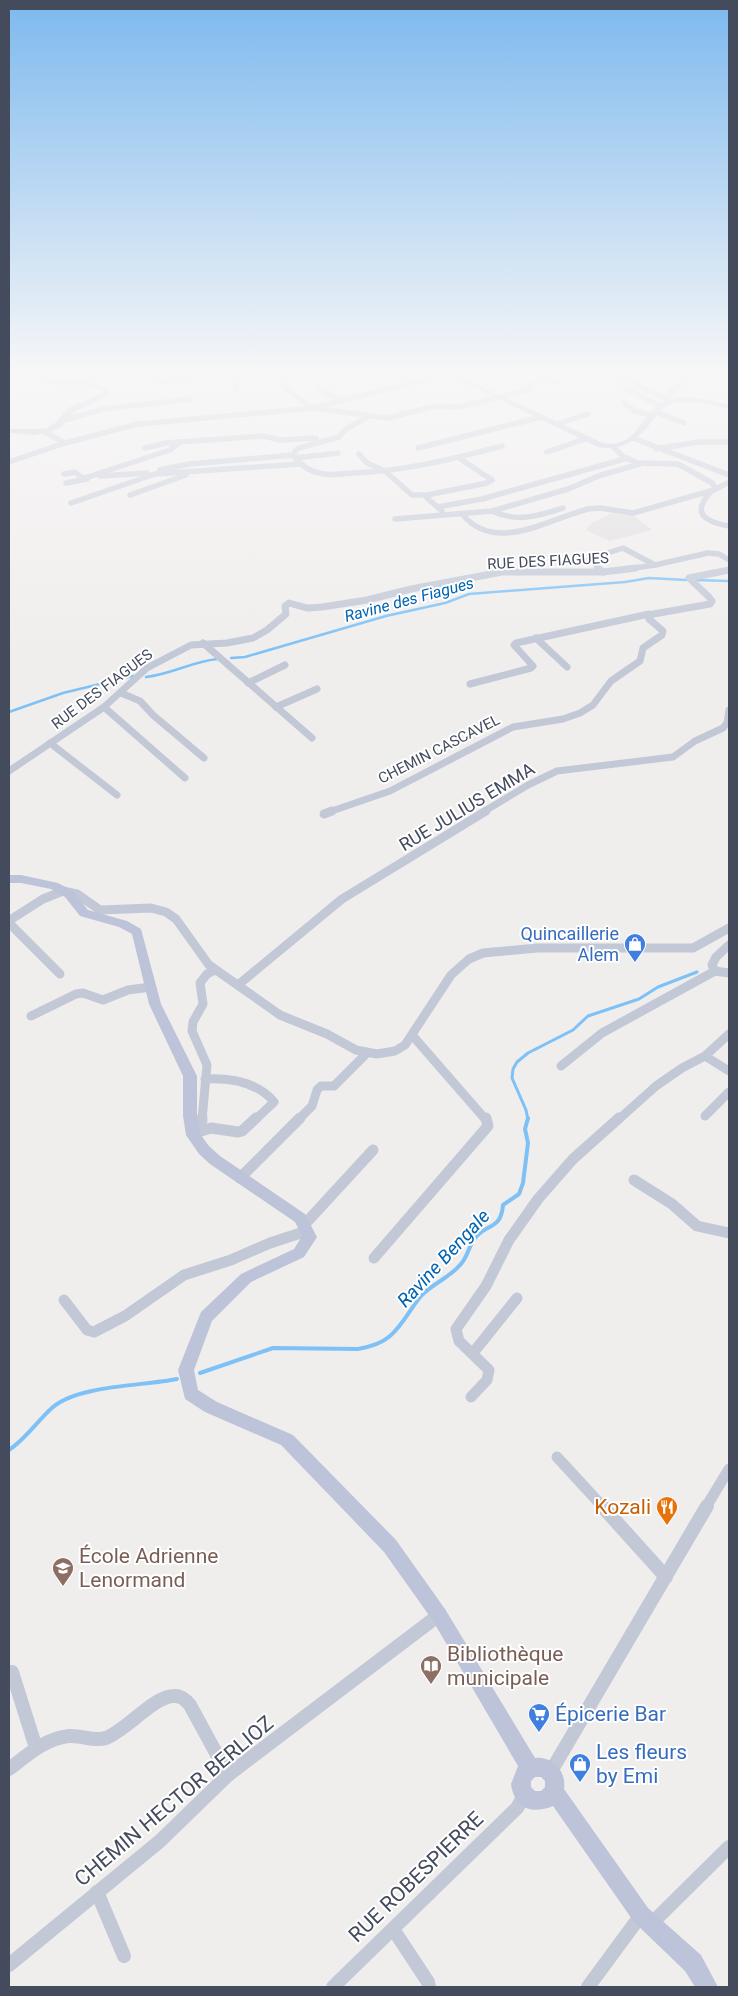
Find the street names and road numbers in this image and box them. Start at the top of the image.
street label: RUE DES FIAGUES [487,549,609,573]
street label: RUE DES FIAGUES [48,645,156,733]
street label: CHEMIN CASCAVEL [375,711,503,787]
street label: RUE JULIUS EMMA [395,758,538,855]
street label: CHEMIN HECTOR BERLIOZ [70,1711,278,1891]
street label: RUE ROBESPIERRE [344,1807,488,1947]

